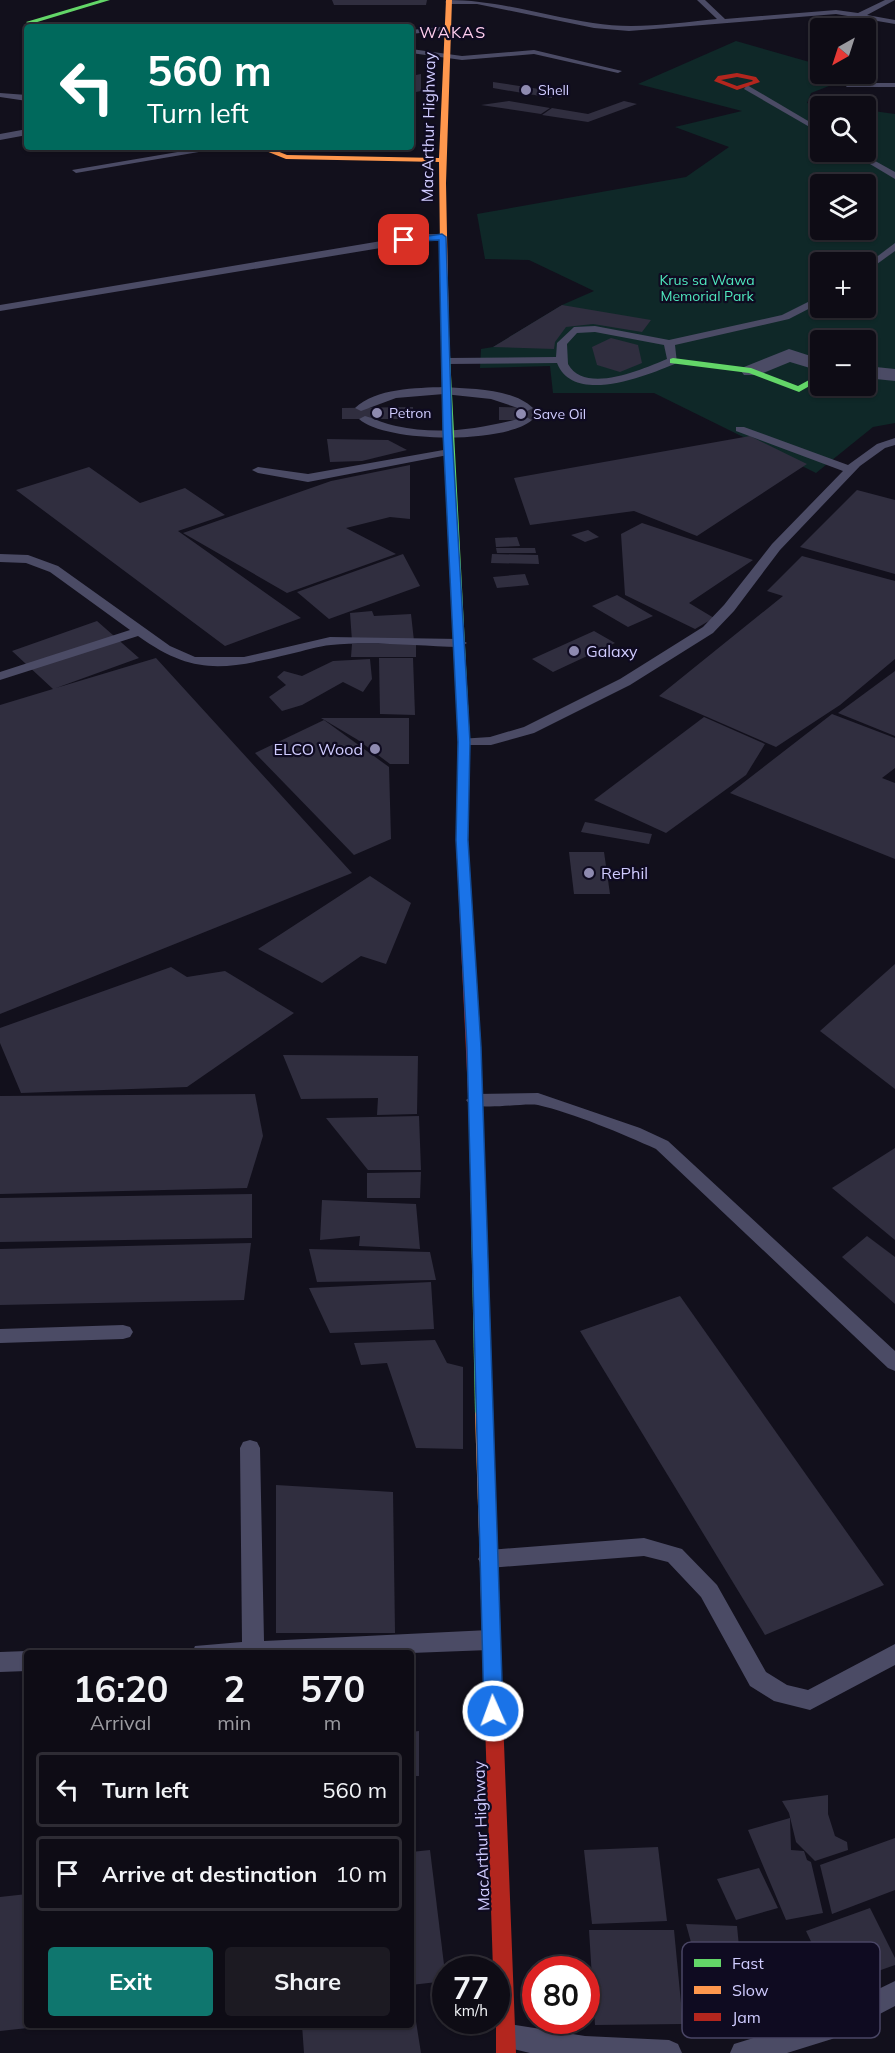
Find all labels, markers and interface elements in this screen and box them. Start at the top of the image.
north arrow [810,18,876,84]
map controls [810,18,876,396]
district label: WAKAS [419,22,487,42]
text: 560 m [147,44,272,97]
icon: left [48,48,126,126]
street label: MacArthur Highway [417,51,439,202]
place label: Shell [538,81,569,99]
marker: Shell [519,83,533,97]
text: Turn left [147,96,249,130]
button: search [810,96,876,162]
button: layers [810,174,876,240]
pin [378,214,429,265]
icon: arrive [387,223,420,256]
button: + [810,252,876,318]
park label: Krus sa Wawa Memorial Park [659,271,755,305]
button: − [810,330,876,396]
place label: Petron [389,404,432,422]
place label: Save Oil [533,405,586,423]
marker: Petron [370,406,384,420]
marker: Save Oil [514,407,528,421]
place label: Galaxy [586,641,638,661]
marker: Galaxy [567,644,581,658]
place label: ELCO Wood [274,739,363,759]
marker: ELCO Wood [368,742,382,756]
place label: RePhil [601,863,648,883]
marker: RePhil [582,866,596,880]
text: 16:20 [73,1666,168,1711]
text: 2 [223,1666,245,1711]
text: 570 [300,1666,365,1711]
position arrow [461,1679,525,1743]
text: Arrival [90,1710,151,1735]
text: min [217,1710,251,1735]
text: m [324,1710,341,1735]
street label: MacArthur Highway [468,1760,494,1911]
icon: left [51,1773,84,1806]
text: Turn left [102,1776,189,1804]
text: 560 m [322,1776,387,1804]
icon: arrive [51,1857,84,1890]
text: Arrive at destination [102,1860,317,1888]
text: 10 m [336,1860,387,1888]
legend [682,1942,880,2038]
button: Exit [48,1947,213,2016]
button: Share [225,1947,390,2016]
text: Fast [732,1953,764,1973]
speed limit sign: 80 [522,1956,600,2034]
text: 77 [453,1969,489,2007]
text: Slow [732,1980,769,2000]
text: km/h [454,2001,488,2020]
text: Jam [732,2007,761,2027]

